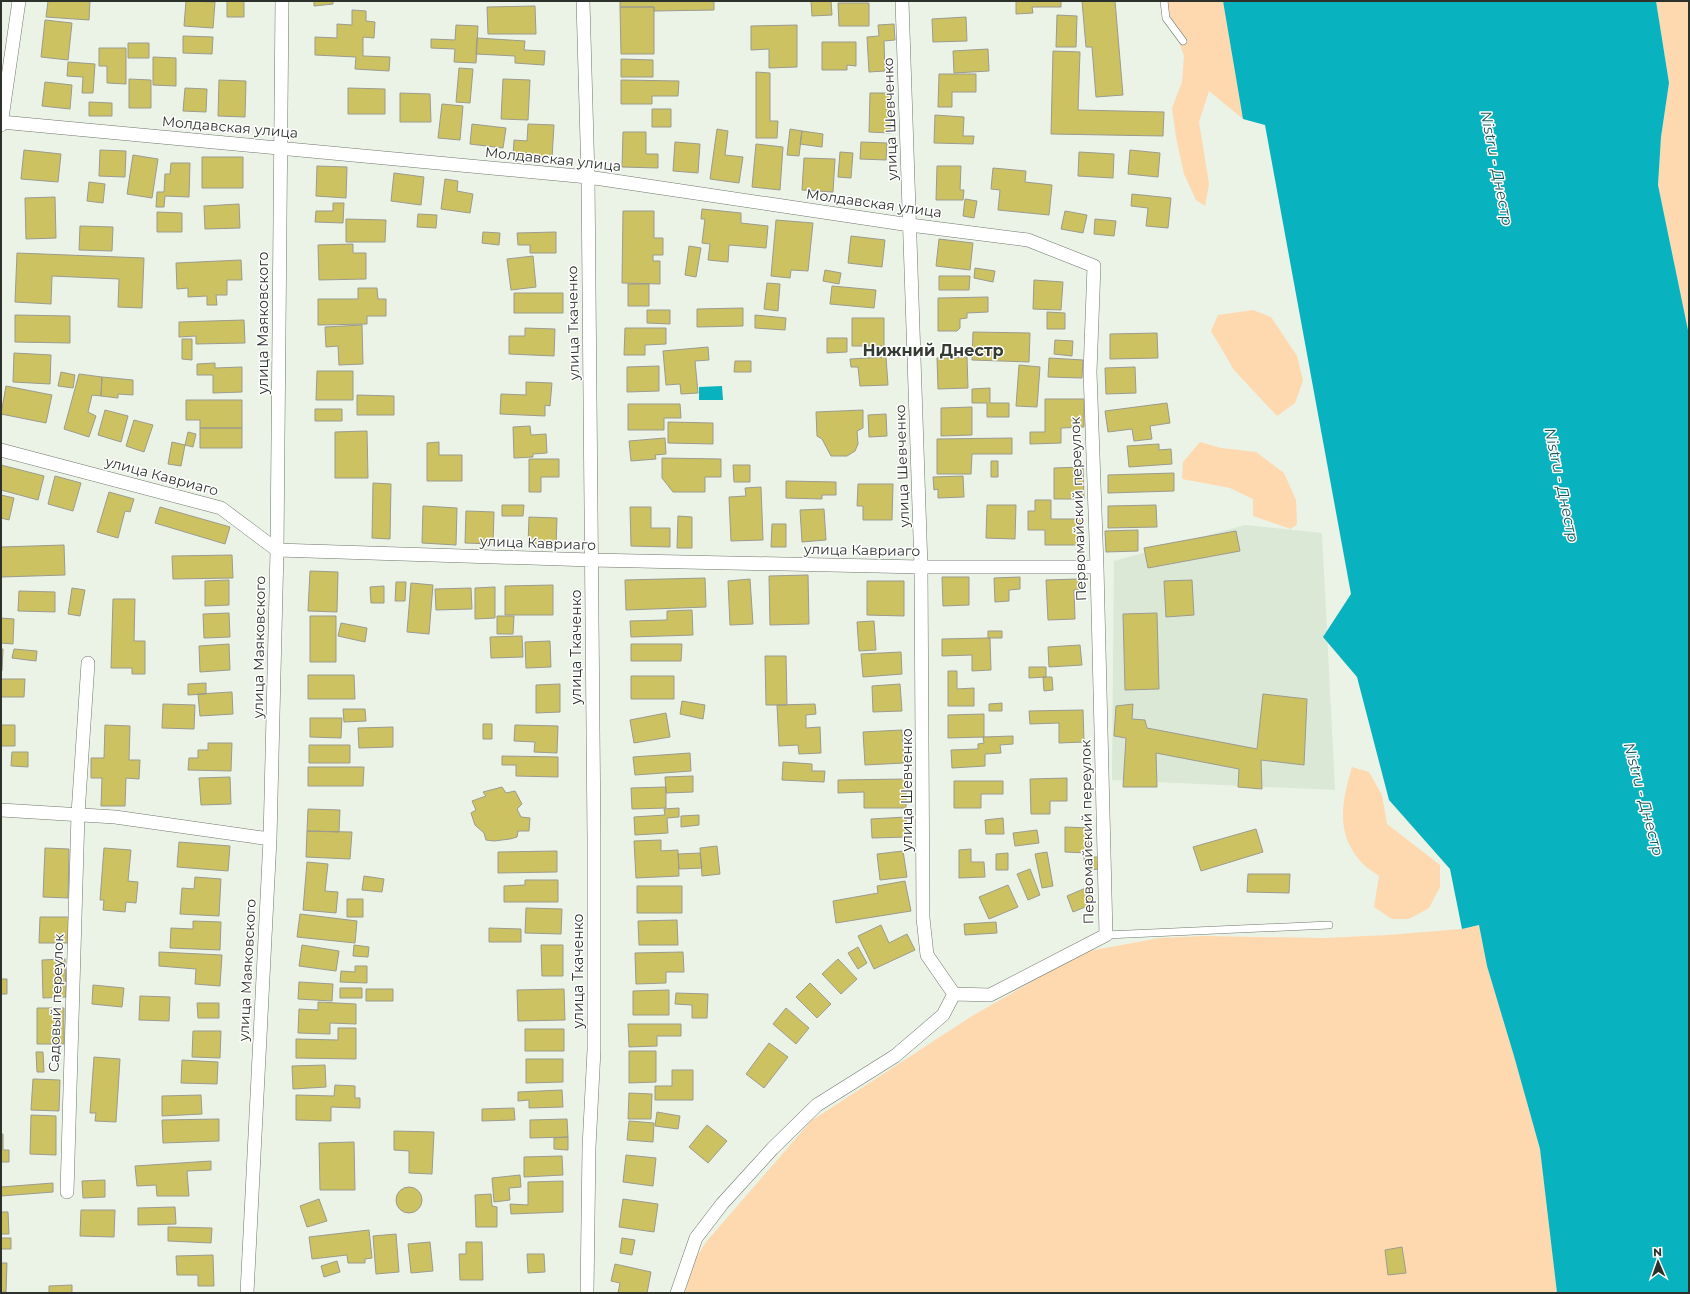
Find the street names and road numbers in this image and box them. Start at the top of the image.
street label: улица Шевченко [879,57,901,182]
street label: Молдавская улица [161,112,299,142]
street label: Молдавская улица [484,143,622,175]
street label: Молдавская улица [805,185,943,221]
street label: улица Маяковского [254,252,272,395]
street label: улица Ткаченко [563,265,583,382]
street label: улица Шевченко [891,404,913,529]
street label: Первомайский переулок [1066,416,1090,602]
street label: улица Кавриаго [103,452,221,500]
street label: улица Кавриаго [479,532,597,554]
street label: улица Кавриаго [803,540,920,560]
street label: улица Маяковского [249,575,269,720]
street label: улица Ткаченко [567,589,585,705]
street label: улица Шевченко [898,728,916,853]
street label: Первомайский переулок [1076,740,1098,924]
street label: улица Маяковского [234,898,260,1043]
street label: улица Ткаченко [569,913,587,1029]
street label: Садовый переулок [45,933,67,1073]

